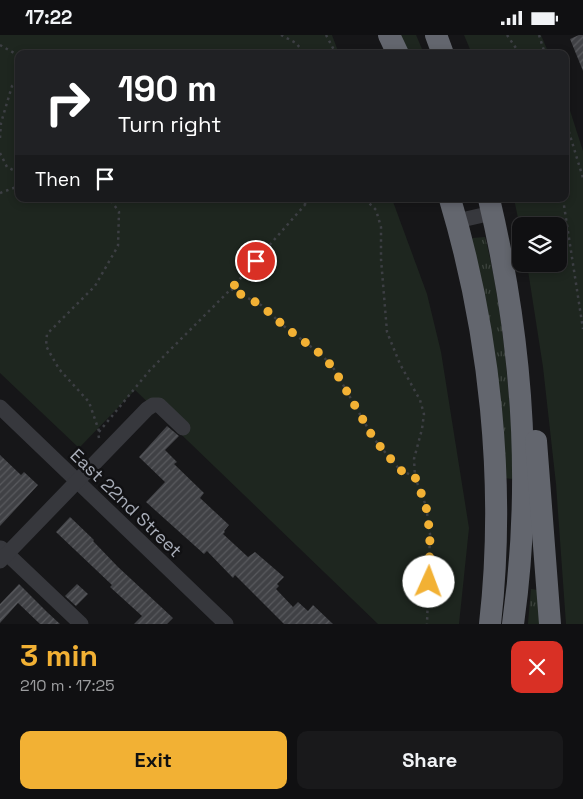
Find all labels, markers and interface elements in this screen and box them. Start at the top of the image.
text: 17:22 [25,5,72,30]
text: 190 m [118,67,217,111]
icon: right [35,70,100,135]
text: Turn right [118,110,221,138]
icon: arrive [91,165,119,193]
text: Then [35,167,81,192]
map controls [512,217,567,272]
button: layers [512,217,567,272]
pin [235,240,277,282]
icon: arrive [242,247,270,275]
street label: East 22nd Street [66,443,187,562]
position arrow [402,555,454,607]
text: 3 min [20,636,98,675]
button: close [511,641,563,693]
text: 210 m · 17:25 [20,675,115,696]
button: Exit [20,731,287,789]
button: Share [297,731,563,789]

